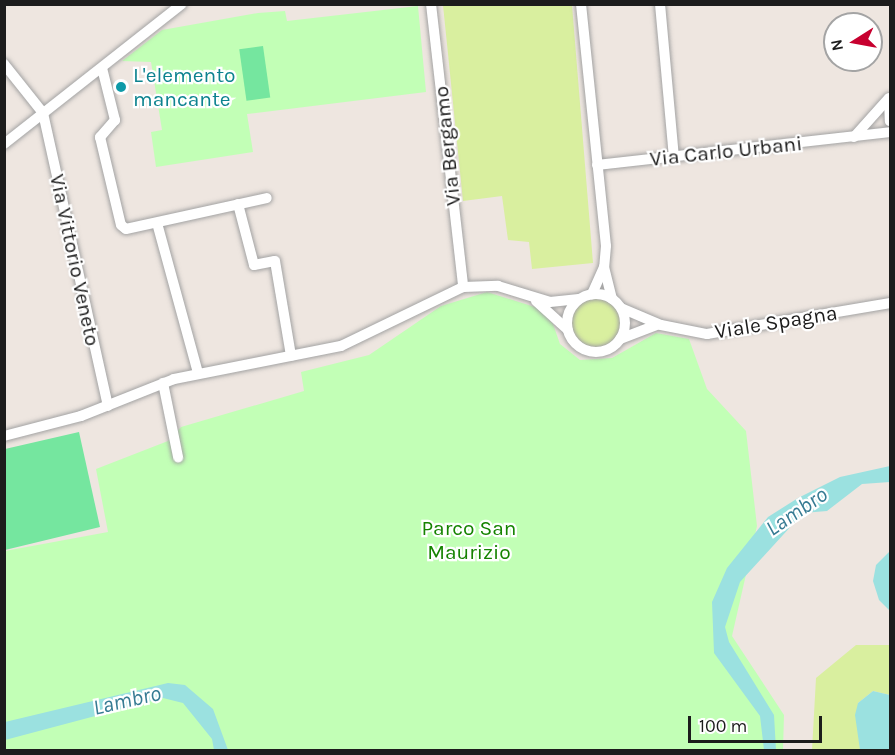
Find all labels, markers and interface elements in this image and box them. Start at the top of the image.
north arrow [823,12,883,72]
text: N [826,38,847,53]
place label: L'elemento mancante [133,62,236,112]
marker: L'elemento mancante [114,80,128,94]
street label: Via Bergamo [428,85,466,207]
street label: Via Carlo Urbani [648,130,804,172]
street label: Via Vittorio Veneto [44,172,106,348]
street label: Viale Spagna [713,300,839,344]
water label: Lambro [761,482,833,542]
park label: Parco San Maurizio [421,515,517,565]
water label: Lambro [91,680,163,722]
scale bar [691,704,824,742]
text: 100 m [699,715,747,737]

